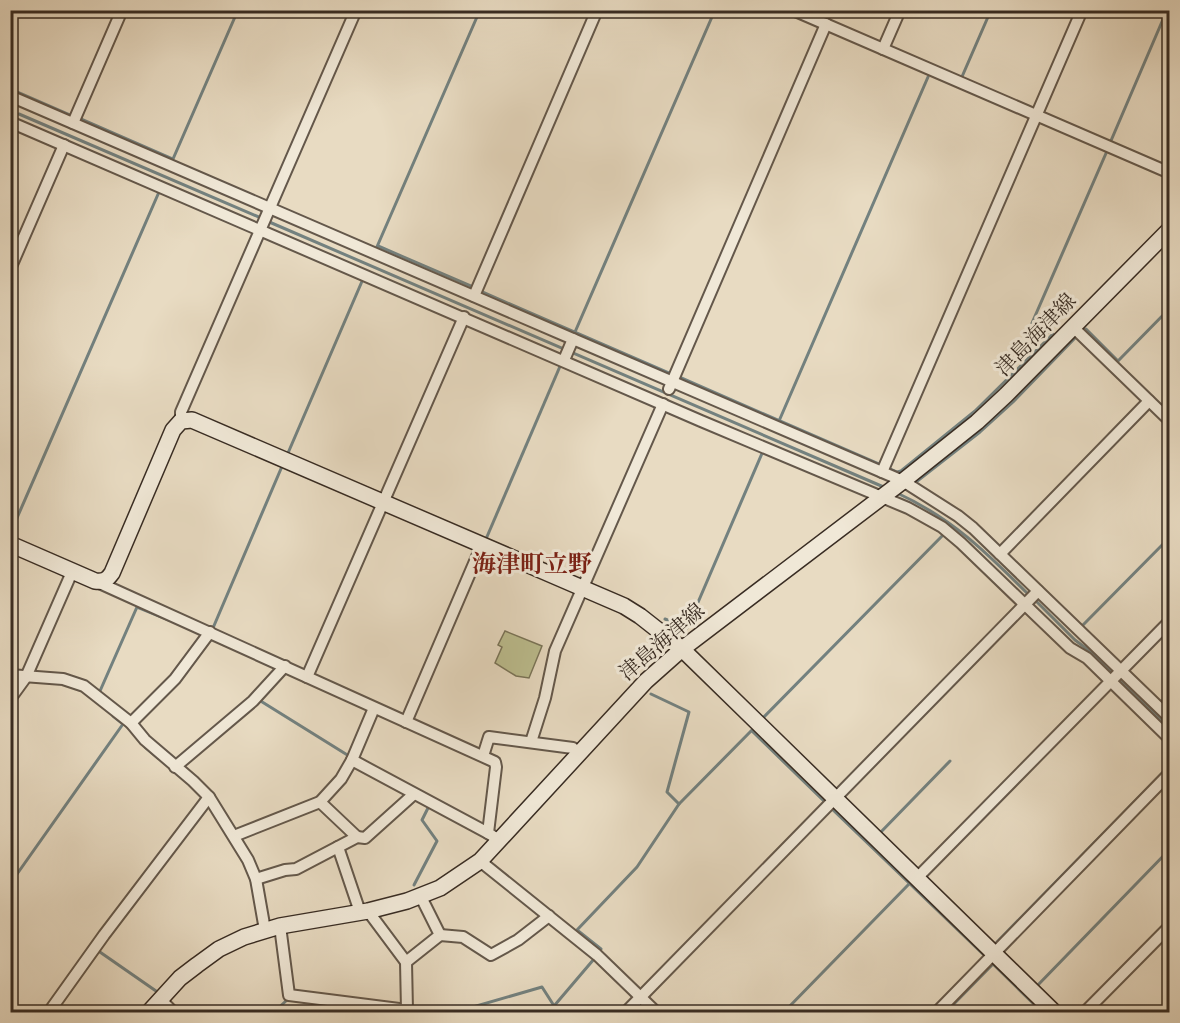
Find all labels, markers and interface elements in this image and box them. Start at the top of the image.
street label: 津島海津線 [990,288,1082,382]
district label: 海津町立野 [472,549,592,580]
street label: 津島海津線 [614,597,710,687]

